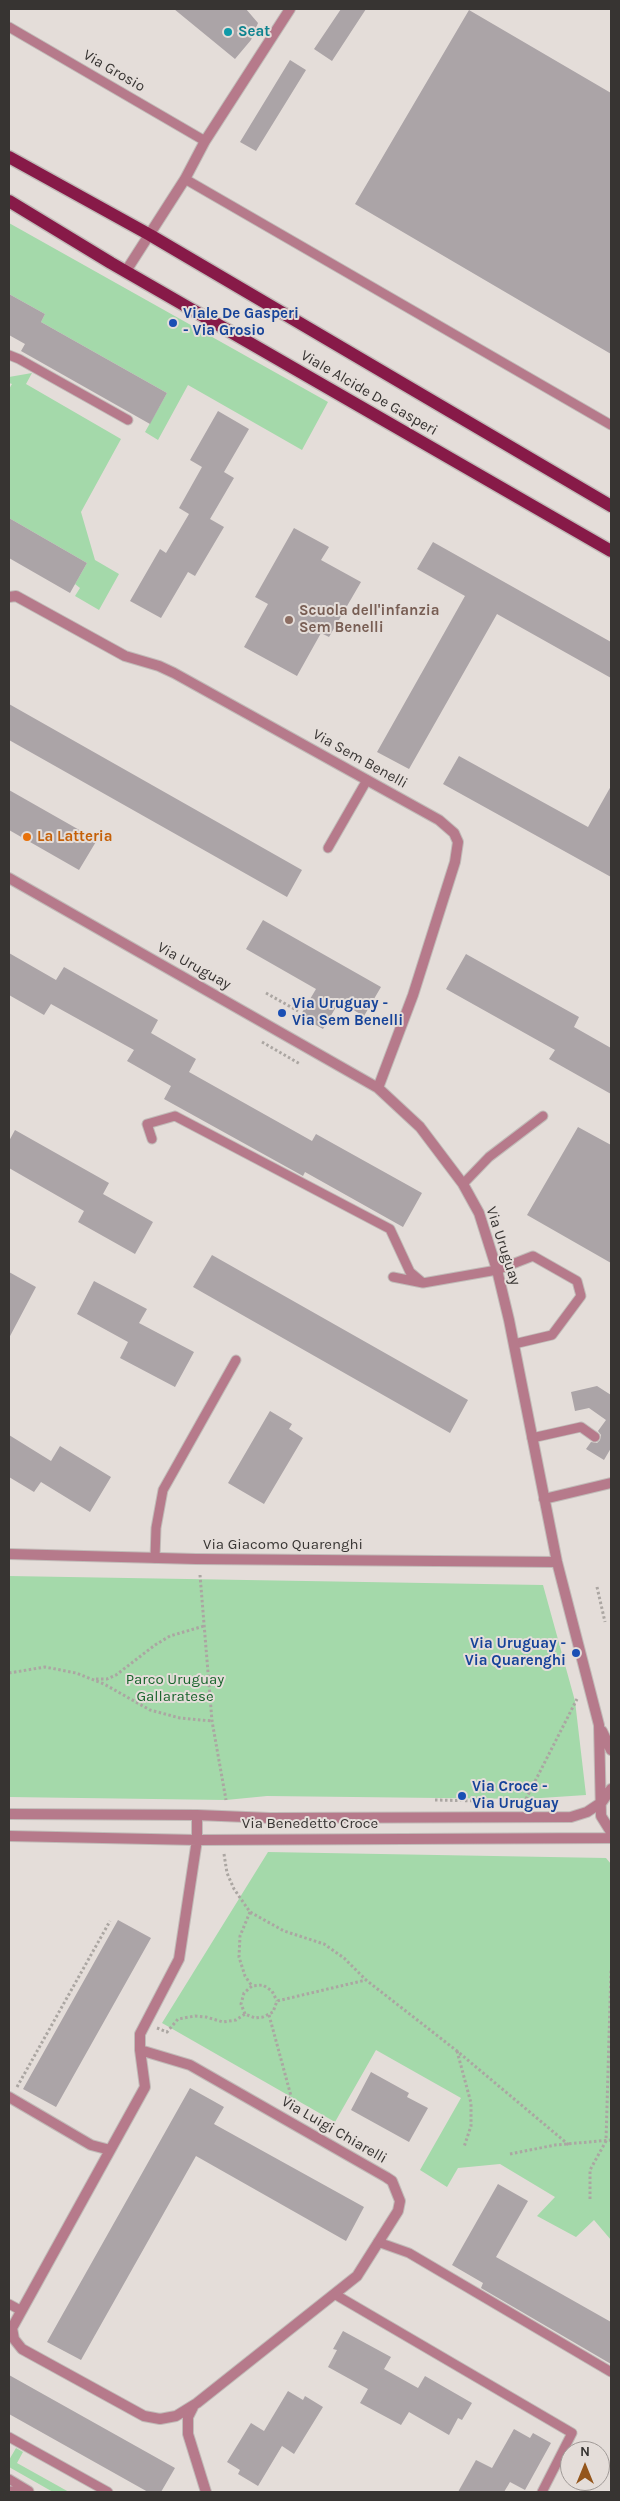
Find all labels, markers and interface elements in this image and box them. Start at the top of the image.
place label: Seat [238,23,270,41]
marker: Seat [222,26,234,38]
street label: Via Grosio [80,46,148,96]
place label: Viale De Gasperi - Via Grosio [183,305,299,340]
marker: Viale De Gasperi - Via Grosio [167,317,179,329]
street label: Viale Alcide De Gasperi [297,346,441,440]
place label: Scuola dell'infanzia Sem Benelli [299,602,440,637]
marker: Scuola dell'infanzia Sem Benelli [283,614,295,626]
street label: Via Sem Benelli [309,725,411,793]
place label: La Latteria [37,828,113,846]
marker: La Latteria [21,831,33,843]
street label: Via Uruguay [154,938,234,994]
place label: Via Uruguay - Via Sem Benelli [292,995,403,1030]
marker: Via Uruguay - Via Sem Benelli [276,1007,288,1019]
street label: Via Uruguay [482,1204,524,1288]
street label: Via Giacomo Quarenghi [203,1536,363,1554]
place label: Via Uruguay - Via Quarenghi [465,1635,566,1670]
marker: Via Uruguay - Via Quarenghi [570,1647,582,1659]
park label: Parco Uruguay Gallaratese [126,1671,224,1706]
place label: Via Croce - Via Uruguay [472,1778,559,1813]
marker: Via Croce - Via Uruguay [456,1790,468,1802]
street label: Via Benedetto Croce [242,1815,378,1833]
street label: Via Luigi Chiarelli [278,2093,390,2167]
north arrow [560,2441,610,2491]
text: N [580,2443,590,2460]

